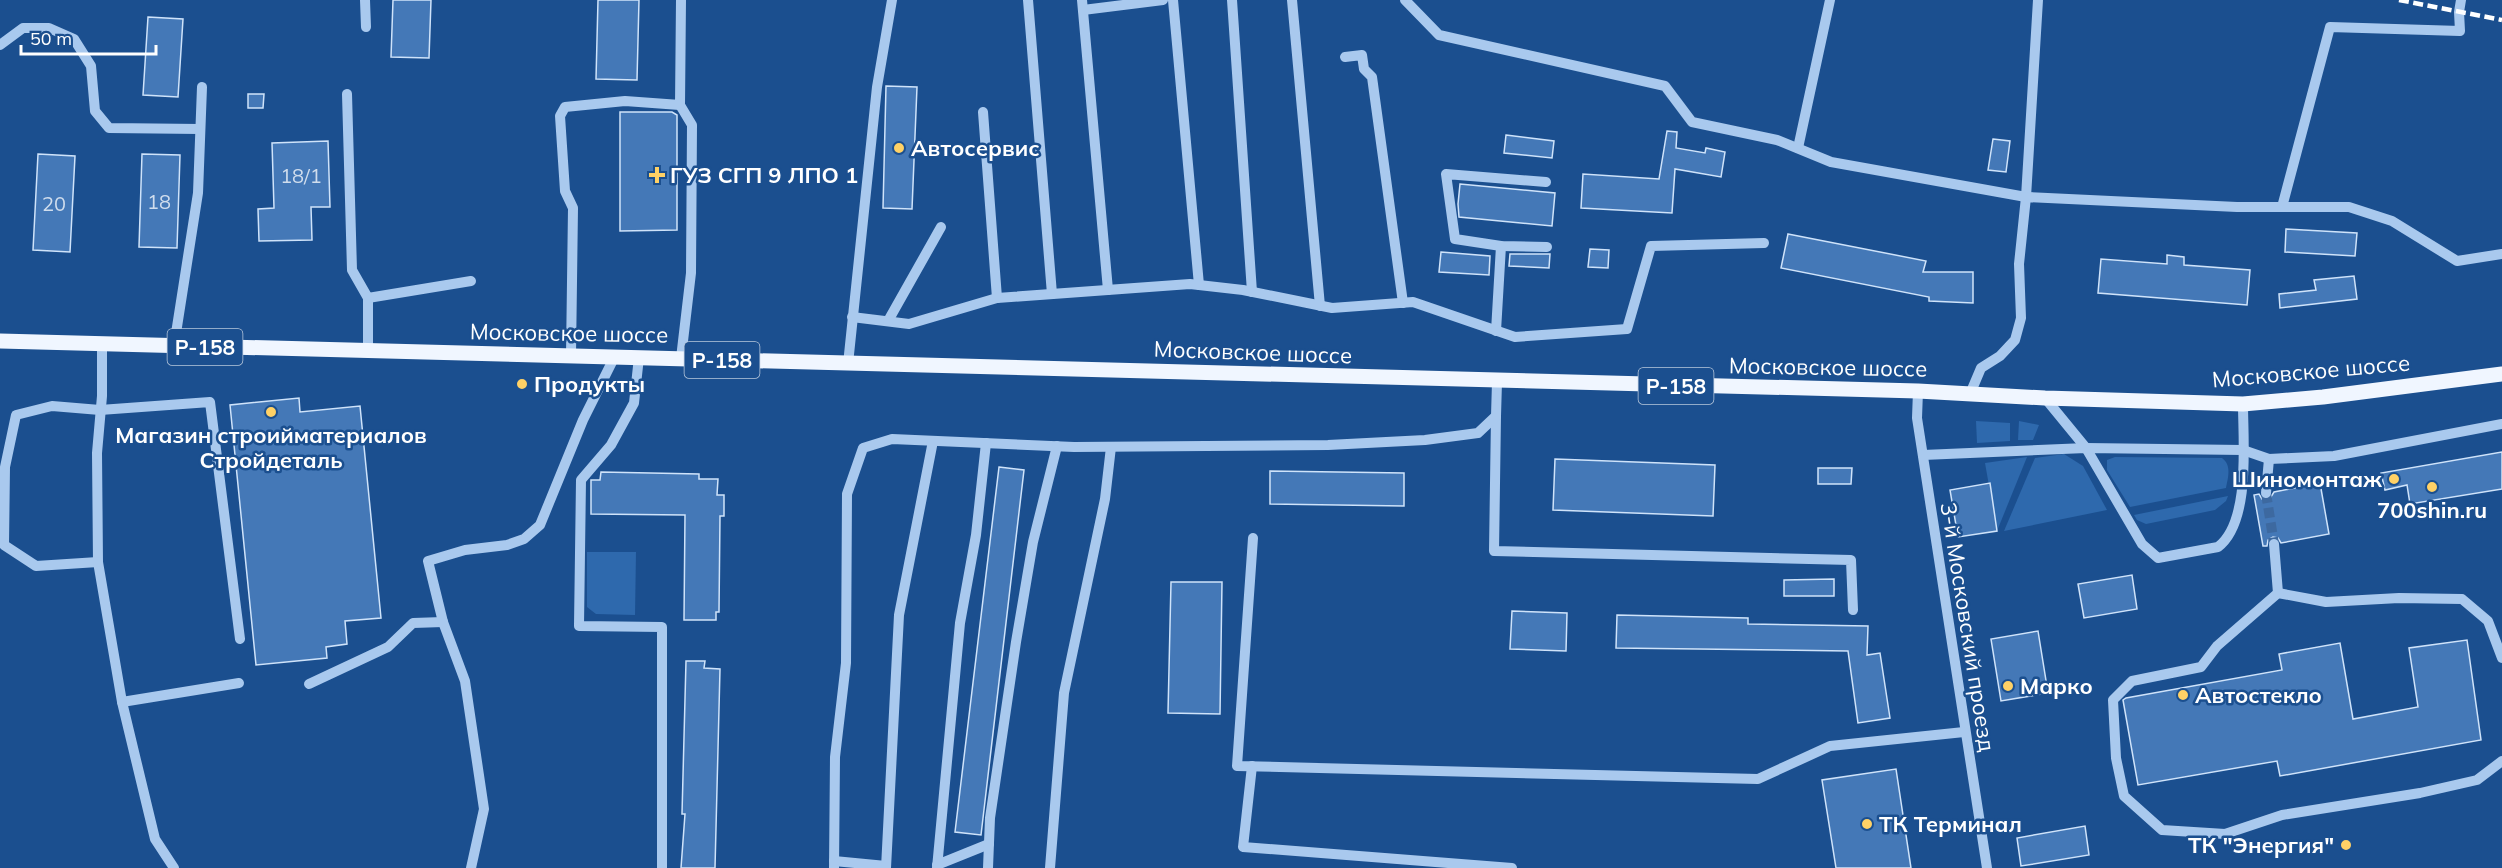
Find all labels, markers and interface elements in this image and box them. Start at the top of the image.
scale bar [21,18,156,56]
text: 50 m [30,27,72,50]
place label: Автосервис [911,134,1040,162]
marker: Автосервис [892,141,906,155]
place label: ГУЗ СГП 9 ЛПО 1 [670,161,858,189]
house number: 18/1 [280,163,322,188]
marker: ГУЗ СГП 9 ЛПО 1 [648,166,666,184]
house number: 18 [147,189,171,214]
house number: 20 [42,191,66,216]
street label: Московское шоссе [470,317,668,349]
road number: Р-158 [168,329,242,365]
street label: Московское шоссе [1153,335,1353,369]
road number: Р-158 [684,342,760,378]
street label: Московское шоссе [2211,348,2411,394]
street label: Московское шоссе [1729,351,1927,383]
road number: Р-158 [1638,368,1714,404]
place label: Продукты [534,370,645,398]
marker: Продукты [515,377,529,391]
marker: Магазин строийматериалов Стройдеталь [264,405,278,419]
place label: Магазин строийматериалов Стройдеталь [115,421,427,474]
place label: Шиномонтаж [2232,465,2382,493]
marker: Шиномонтаж [2387,472,2401,486]
marker: 700shin.ru [2425,480,2439,494]
place label: 700shin.ru [2377,496,2487,524]
street label: 3-й Московский проезд [1934,500,2002,754]
place label: Марко [2020,672,2093,700]
marker: Марко [2001,679,2015,693]
place label: Автостекло [2195,681,2322,709]
marker: Автостекло [2176,688,2190,702]
place label: ТК Терминал [1879,810,2022,838]
marker: ТК Терминал [1860,817,1874,831]
place label: ТК "Энергия" [2188,831,2334,859]
marker: ТК "Энергия" [2339,838,2353,852]

